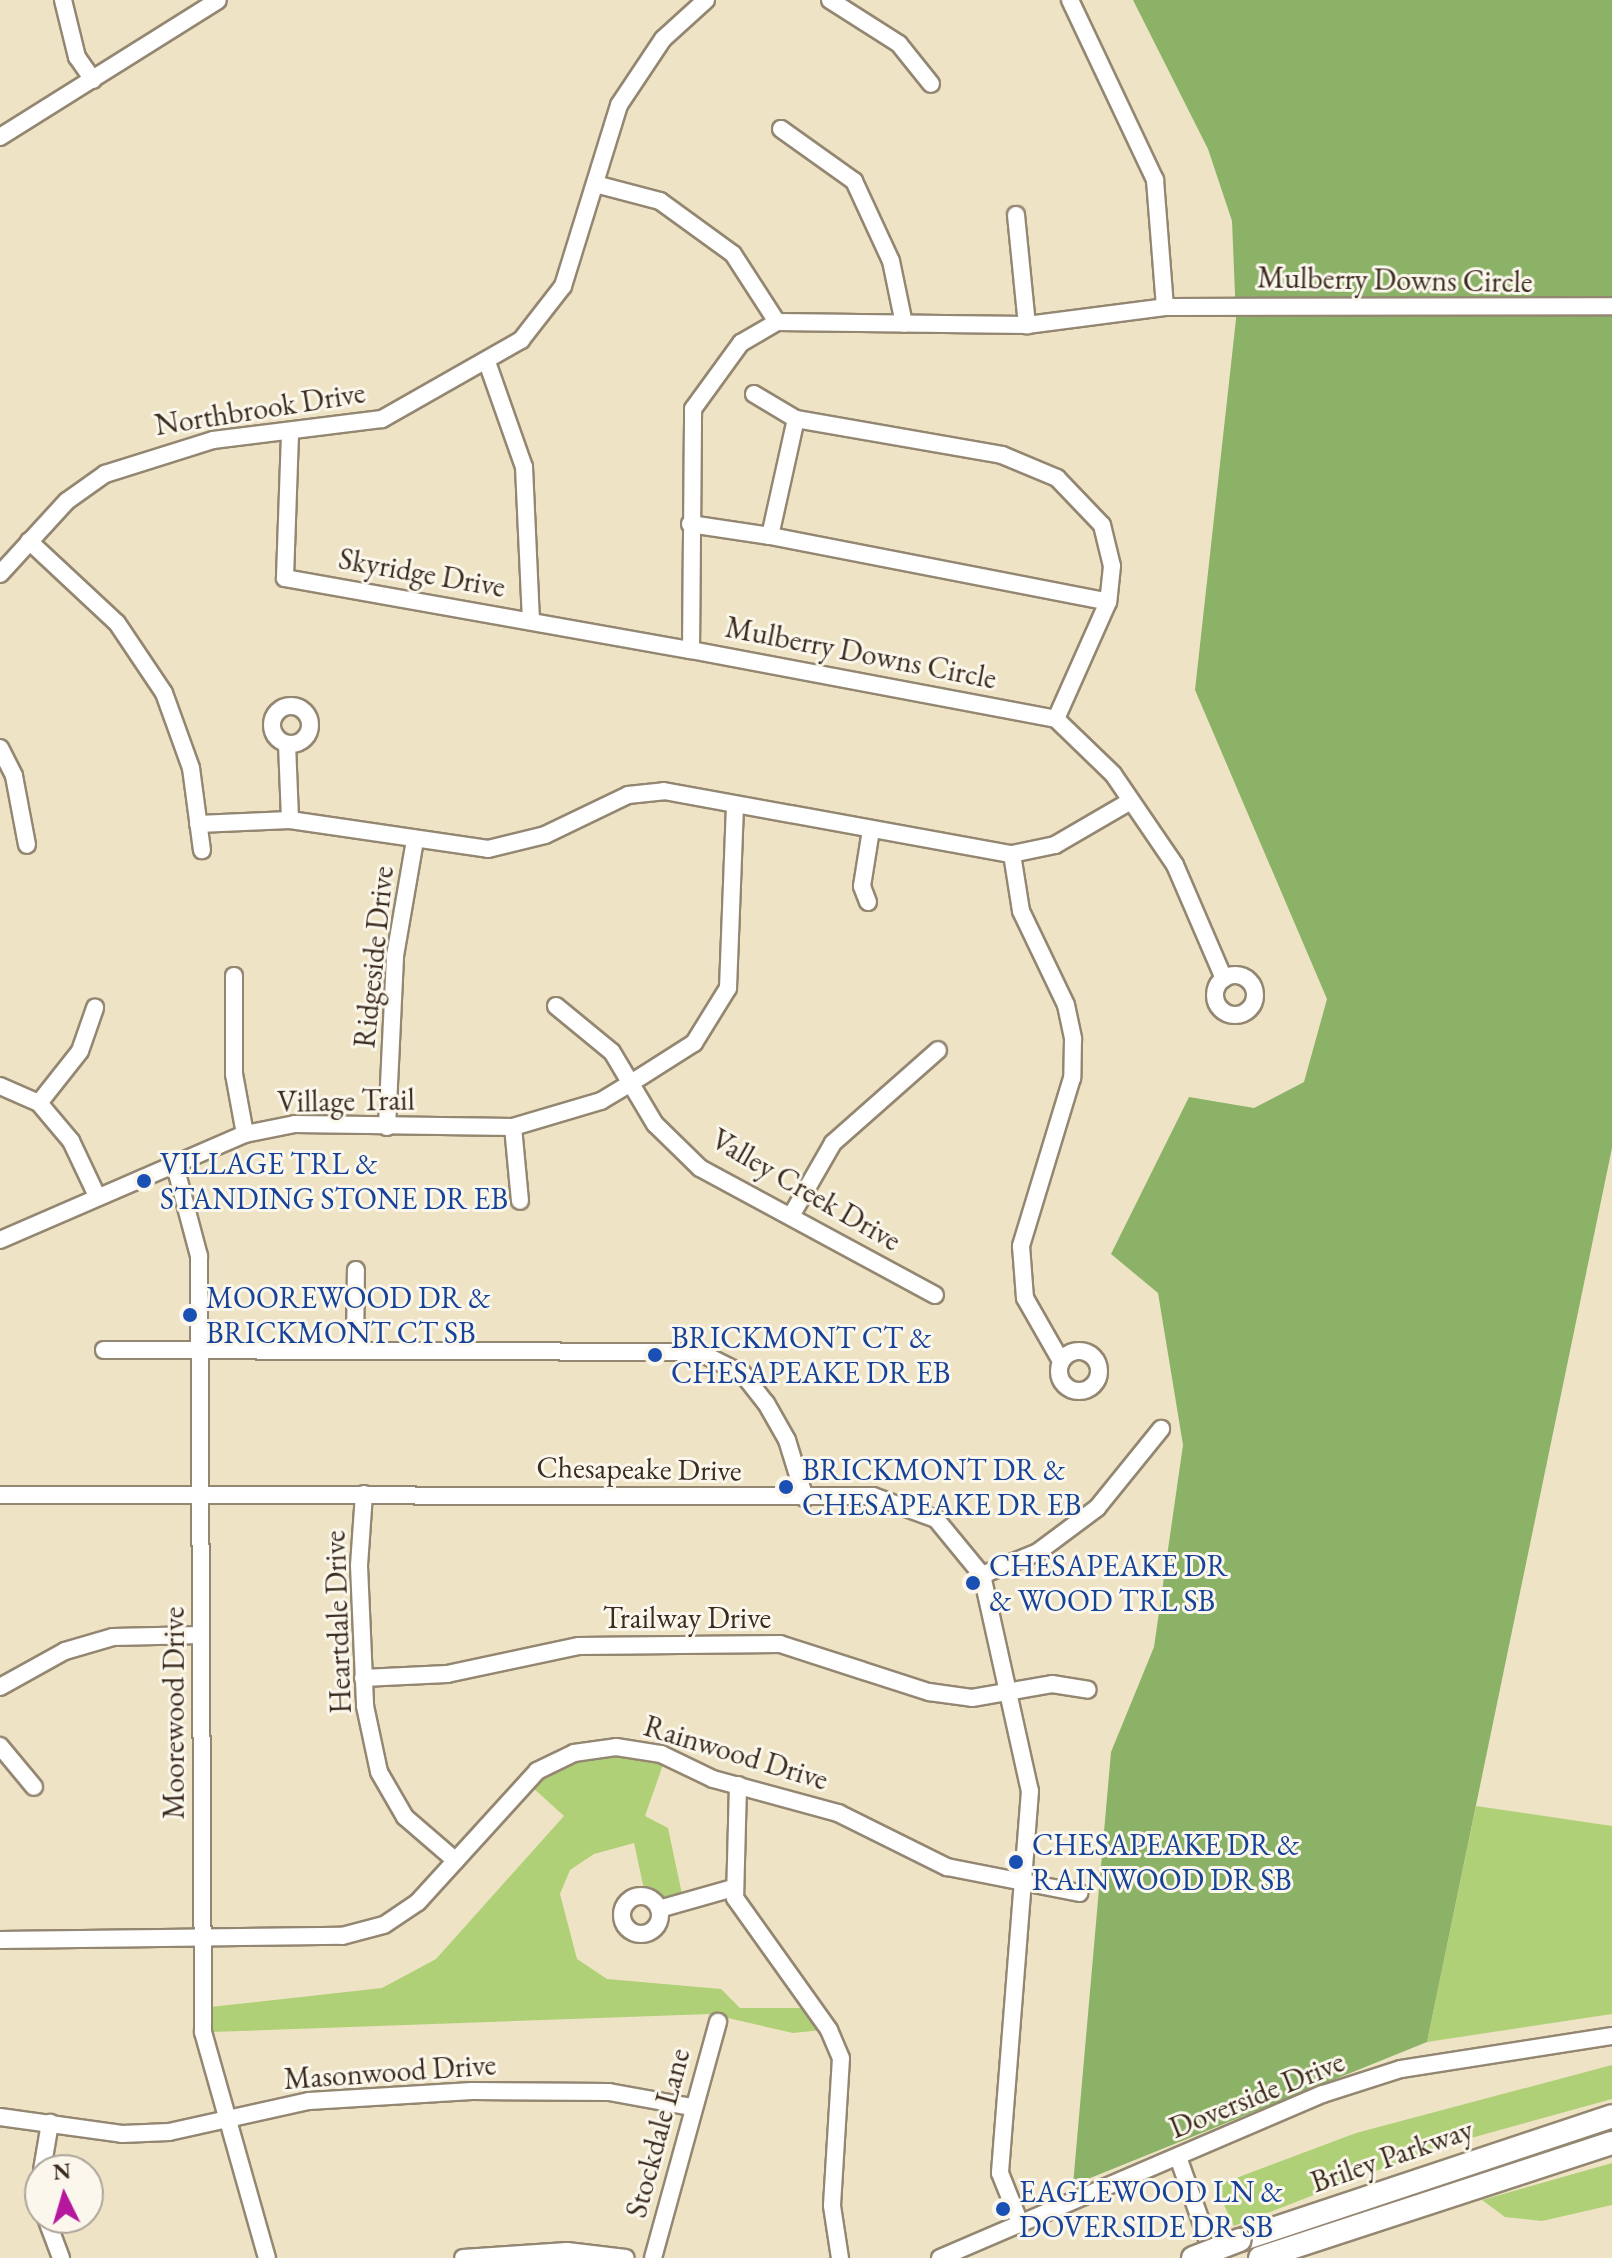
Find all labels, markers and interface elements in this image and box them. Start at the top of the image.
street label: Mulberry Downs Circle [1257,260,1533,300]
street label: Northbrook Drive [152,375,368,443]
street label: Skyridge Drive [336,541,508,605]
street label: Mulberry Downs Circle [722,609,1000,697]
street label: Ridgeside Drive [347,864,401,1050]
street label: Village Trail [277,1082,415,1120]
street label: Valley Creek Drive [705,1121,907,1259]
place label: VILLAGE TRL & STANDING STONE DR EB [160,1146,508,1216]
marker: VILLAGE TRL & STANDING STONE DR EB [135,1172,153,1190]
place label: MOOREWOOD DR & BRICKMONT CT SB [206,1280,491,1350]
marker: MOOREWOOD DR & BRICKMONT CT SB [181,1306,199,1324]
place label: BRICKMONT CT & CHESAPEAKE DR EB [671,1320,950,1390]
marker: BRICKMONT CT & CHESAPEAKE DR EB [646,1346,664,1364]
street label: Chesapeake Drive [536,1449,742,1489]
place label: BRICKMONT DR & CHESAPEAKE DR EB [802,1452,1081,1522]
marker: BRICKMONT DR & CHESAPEAKE DR EB [777,1478,795,1496]
street label: Heartdale Drive [317,1530,359,1714]
place label: CHESAPEAKE DR & WOOD TRL SB [989,1548,1228,1618]
marker: CHESAPEAKE DR & WOOD TRL SB [964,1574,982,1592]
street label: Trailway Drive [603,1600,771,1636]
street label: Moorewood Drive [156,1607,192,1819]
street label: Rainwood Drive [640,1708,832,1798]
place label: CHESAPEAKE DR & RAINWOOD DR SB [1032,1827,1300,1898]
marker: CHESAPEAKE DR & RAINWOOD DR SB [1007,1853,1025,1871]
street label: Doverside Drive [1164,2044,1350,2146]
street label: Stockdale Lane [618,2045,698,2221]
street label: Masonwood Drive [283,2047,497,2097]
street label: Briley Parkway [1306,2111,1478,2201]
north arrow [24,2154,104,2234]
text: N [52,2156,72,2187]
place label: EAGLEWOOD LN & DOVERSIDE DR SB [1019,2174,1283,2244]
marker: EAGLEWOOD LN & DOVERSIDE DR SB [994,2200,1012,2218]

